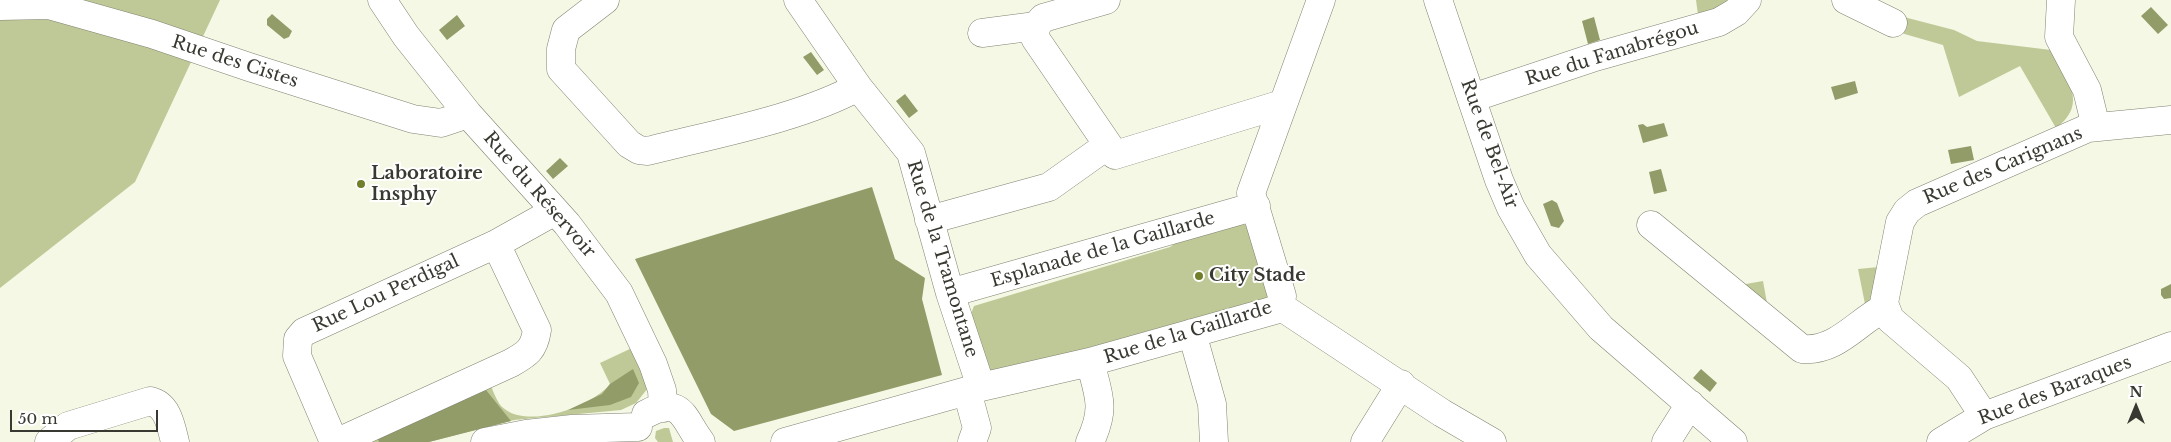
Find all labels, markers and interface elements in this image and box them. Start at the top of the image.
street label: Rue du Fanabrégou [1523,17,1701,91]
street label: Rue des Cistes [169,31,301,93]
street label: Rue de Bel-Air [1456,76,1522,212]
street label: Rue des Carignans [1920,123,2086,209]
street label: Rue du Réservoir [478,128,600,262]
street label: Rue de la Tramontane [902,158,982,360]
place label: Laboratoire Insphy [371,163,483,205]
marker: Laboratoire Insphy [355,178,367,190]
street label: Esplanade de la Gaillarde [988,208,1218,292]
street label: Rue Lou Perdigal [309,251,463,337]
place label: City Stade [1209,265,1306,287]
marker: City Stade [1193,270,1205,282]
street label: Rue de la Gaillarde [1101,297,1275,369]
street label: Rue des Baraques [1975,352,2135,430]
north arrow [2111,382,2161,432]
text: N [2129,383,2143,401]
scale bar [12,400,160,432]
text: 50 m [18,409,58,428]

